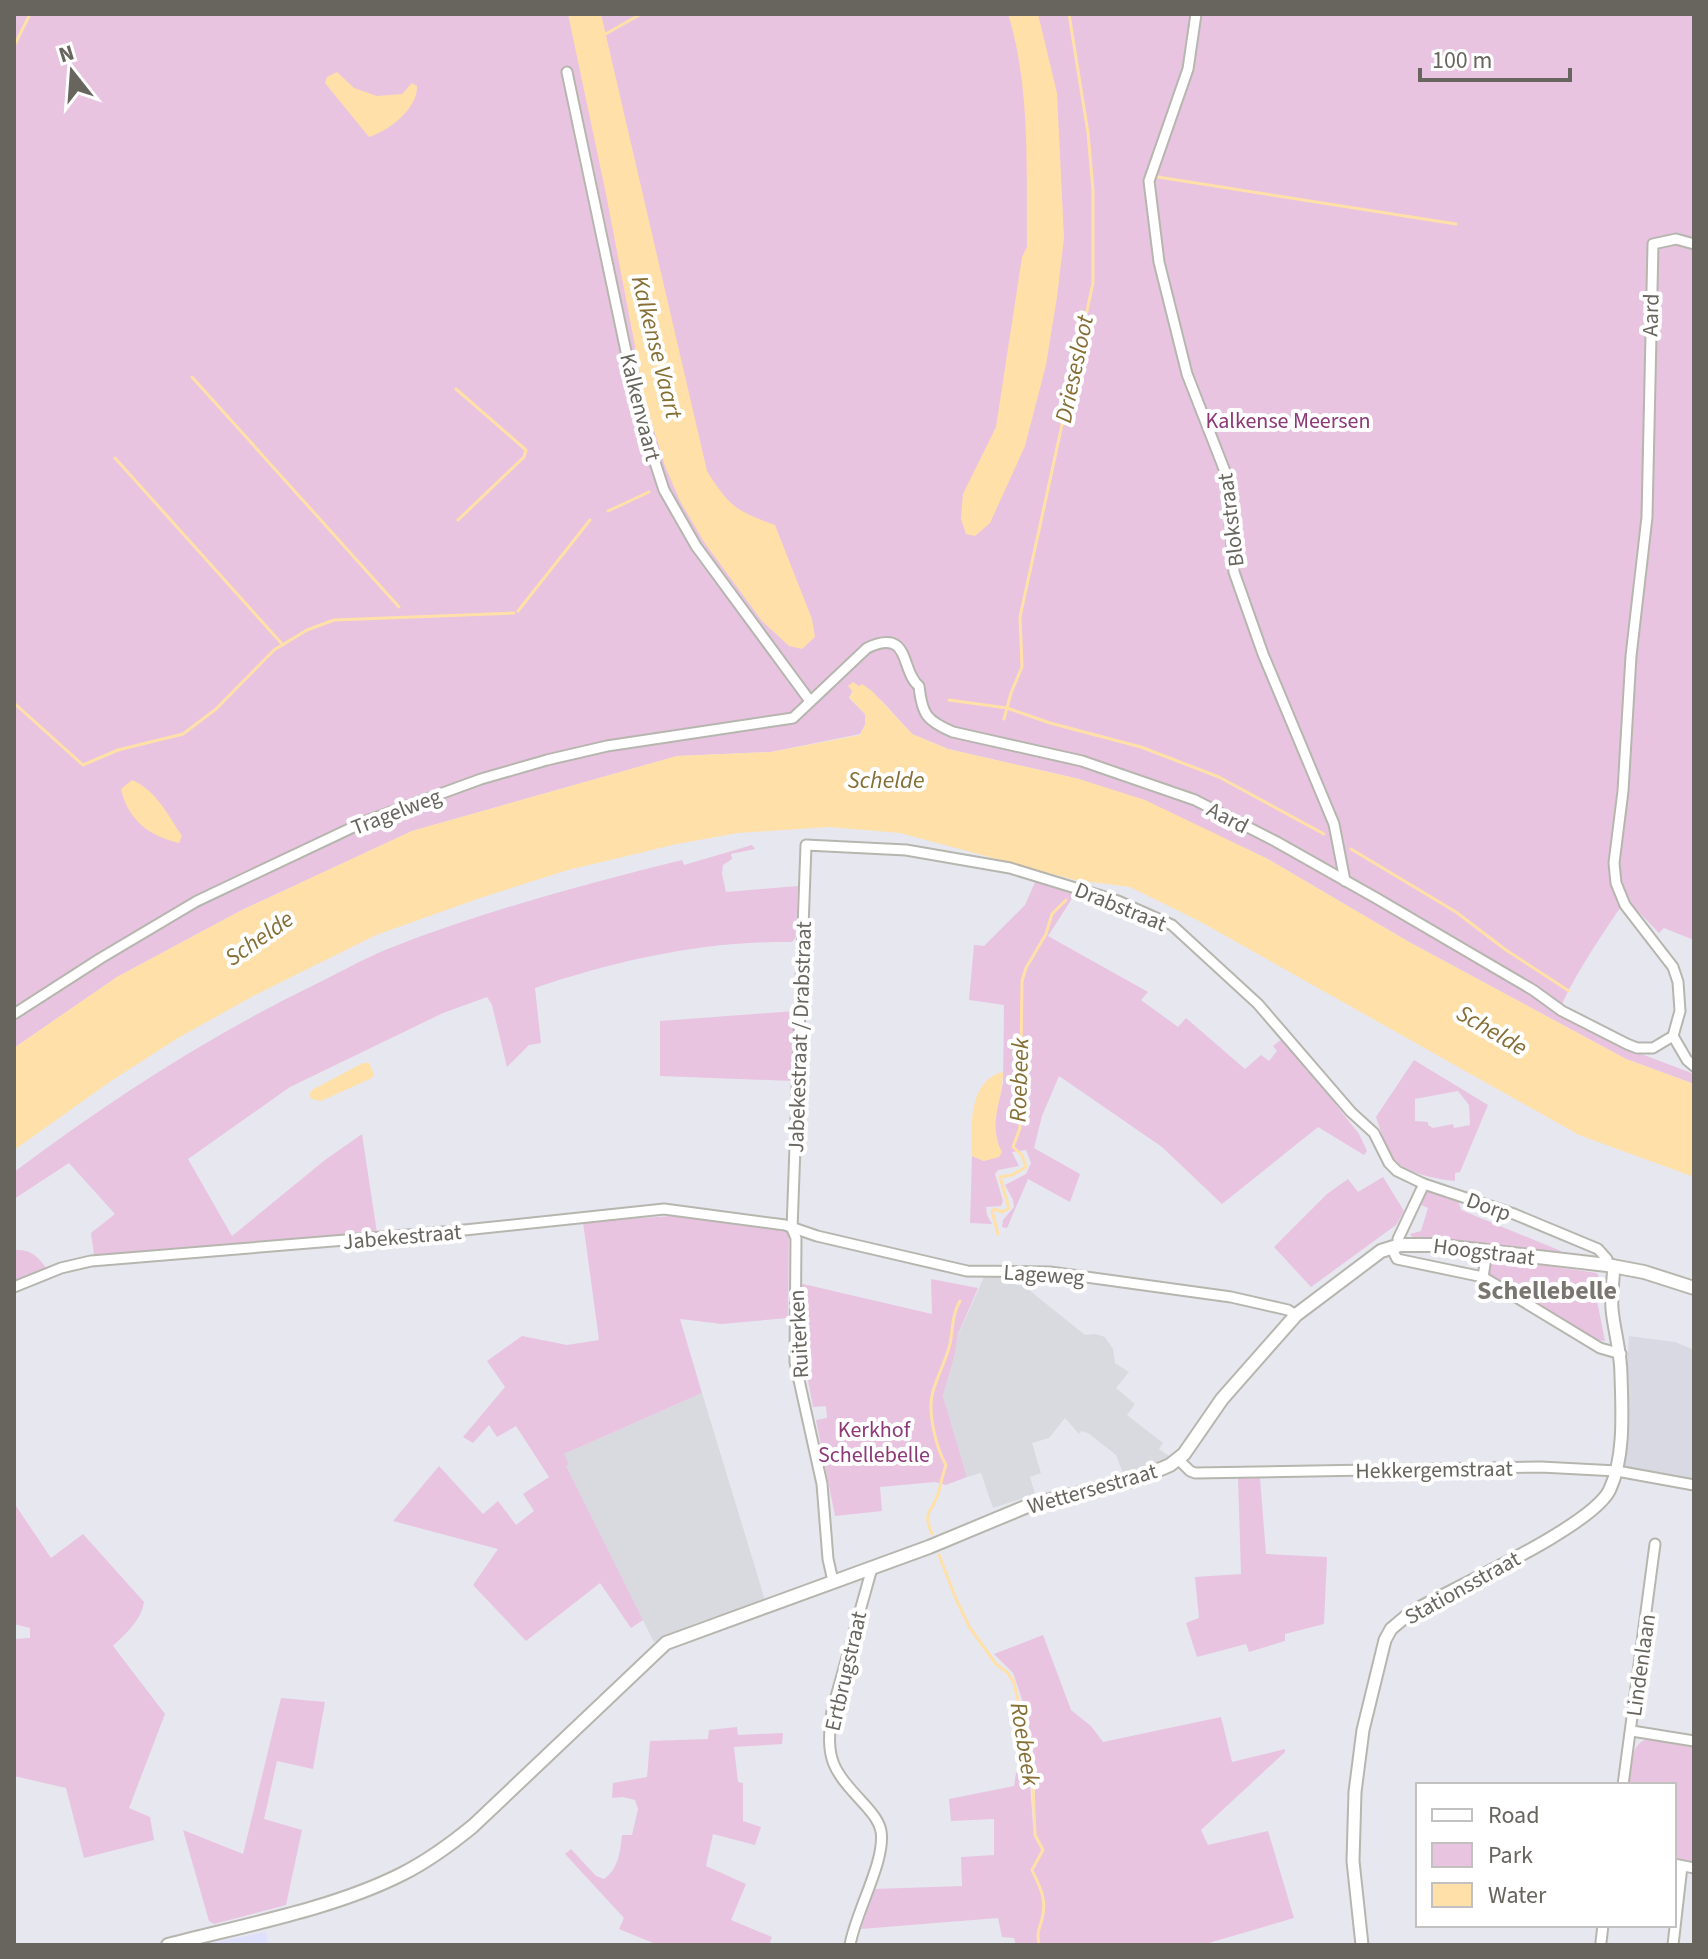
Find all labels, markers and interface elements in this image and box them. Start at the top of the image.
north arrow [32,32,112,112]
scale bar [1420,32,1570,82]
text: N [55,36,78,71]
text: 100 m [1432,43,1492,78]
water label: Kalkense Vaart [622,272,691,423]
street label: Aard [1634,293,1668,337]
water label: Driesesloot [1046,311,1103,426]
street label: Kalkenvaart [611,350,669,465]
park label: Kalkense Meersen [1206,405,1370,437]
street label: Blokstraat [1209,471,1253,568]
water label: Schelde [848,763,924,798]
street label: Tragelweg [347,780,446,844]
street label: Aard [1201,794,1254,842]
street label: Drabstraat [1070,874,1172,940]
water label: Schelde [218,902,301,975]
street label: Jabekestraat / Drabstraat [780,920,820,1153]
water label: Schelde [1450,996,1534,1065]
water label: Roebeek [1001,1037,1038,1123]
street label: Dorp [1462,1184,1515,1230]
street label: Jabekestraat [342,1216,463,1258]
street label: Hoogstraat [1431,1230,1537,1274]
street label: Lageweg [1002,1256,1086,1294]
district label: Schellebelle [1477,1272,1617,1309]
street label: Ruiterken [781,1289,817,1379]
park label: Kerkhof Schellebelle [818,1414,930,1471]
street label: Hekkergemstraat [1355,1453,1514,1487]
street label: Wettersestraat [1024,1455,1161,1523]
street label: Stationsstraat [1399,1543,1527,1633]
street label: Ertbrugstraat [817,1608,875,1734]
street label: Lindenlaan [1618,1612,1664,1718]
water label: Roebeek [1001,1700,1048,1789]
legend [1416,1783,1676,1927]
text: Road [1488,1798,1540,1833]
text: Park [1488,1838,1533,1873]
text: Water [1488,1878,1547,1913]

